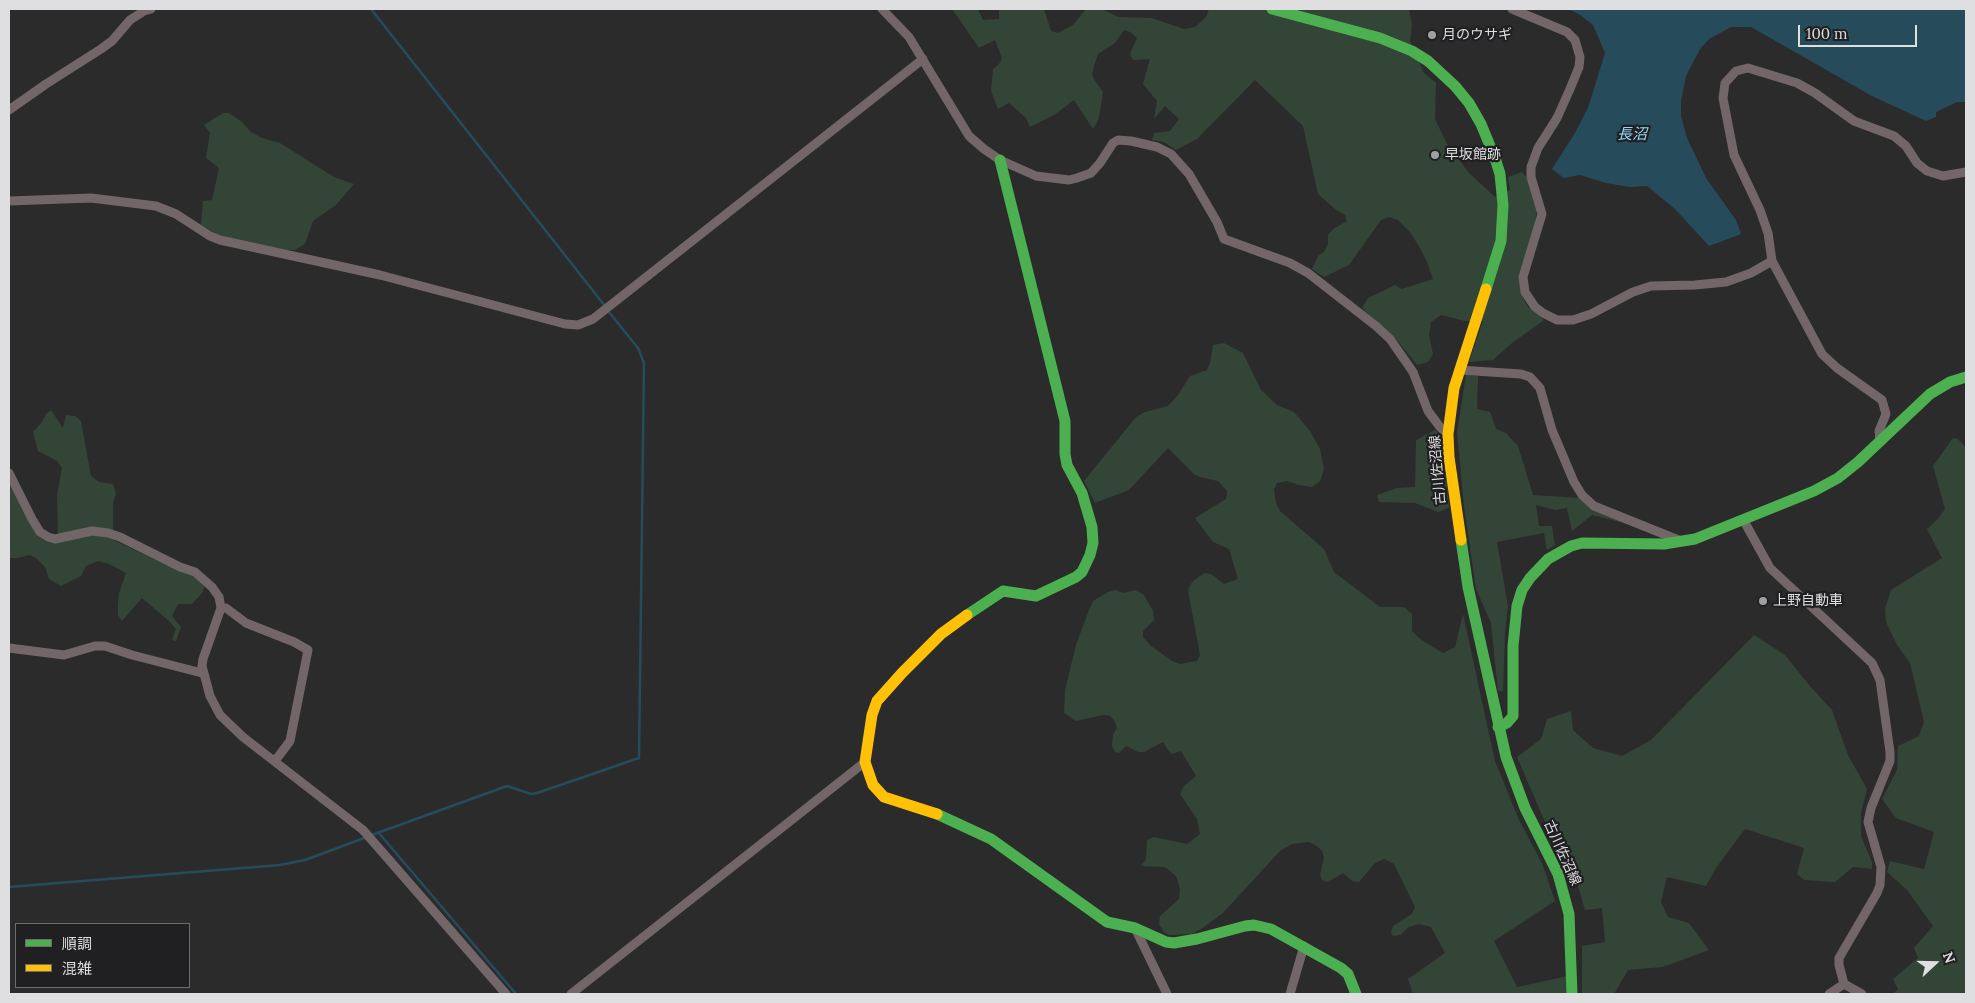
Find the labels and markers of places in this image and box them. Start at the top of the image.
place label: 月のウサギ [1442,27,1512,43]
marker: 月のウサギ [1426,29,1438,41]
place label: 早坂館跡 [1445,147,1501,163]
marker: 早坂館跡 [1429,149,1441,161]
place label: 上野自動車 [1773,593,1843,609]
marker: 上野自動車 [1757,595,1769,607]

